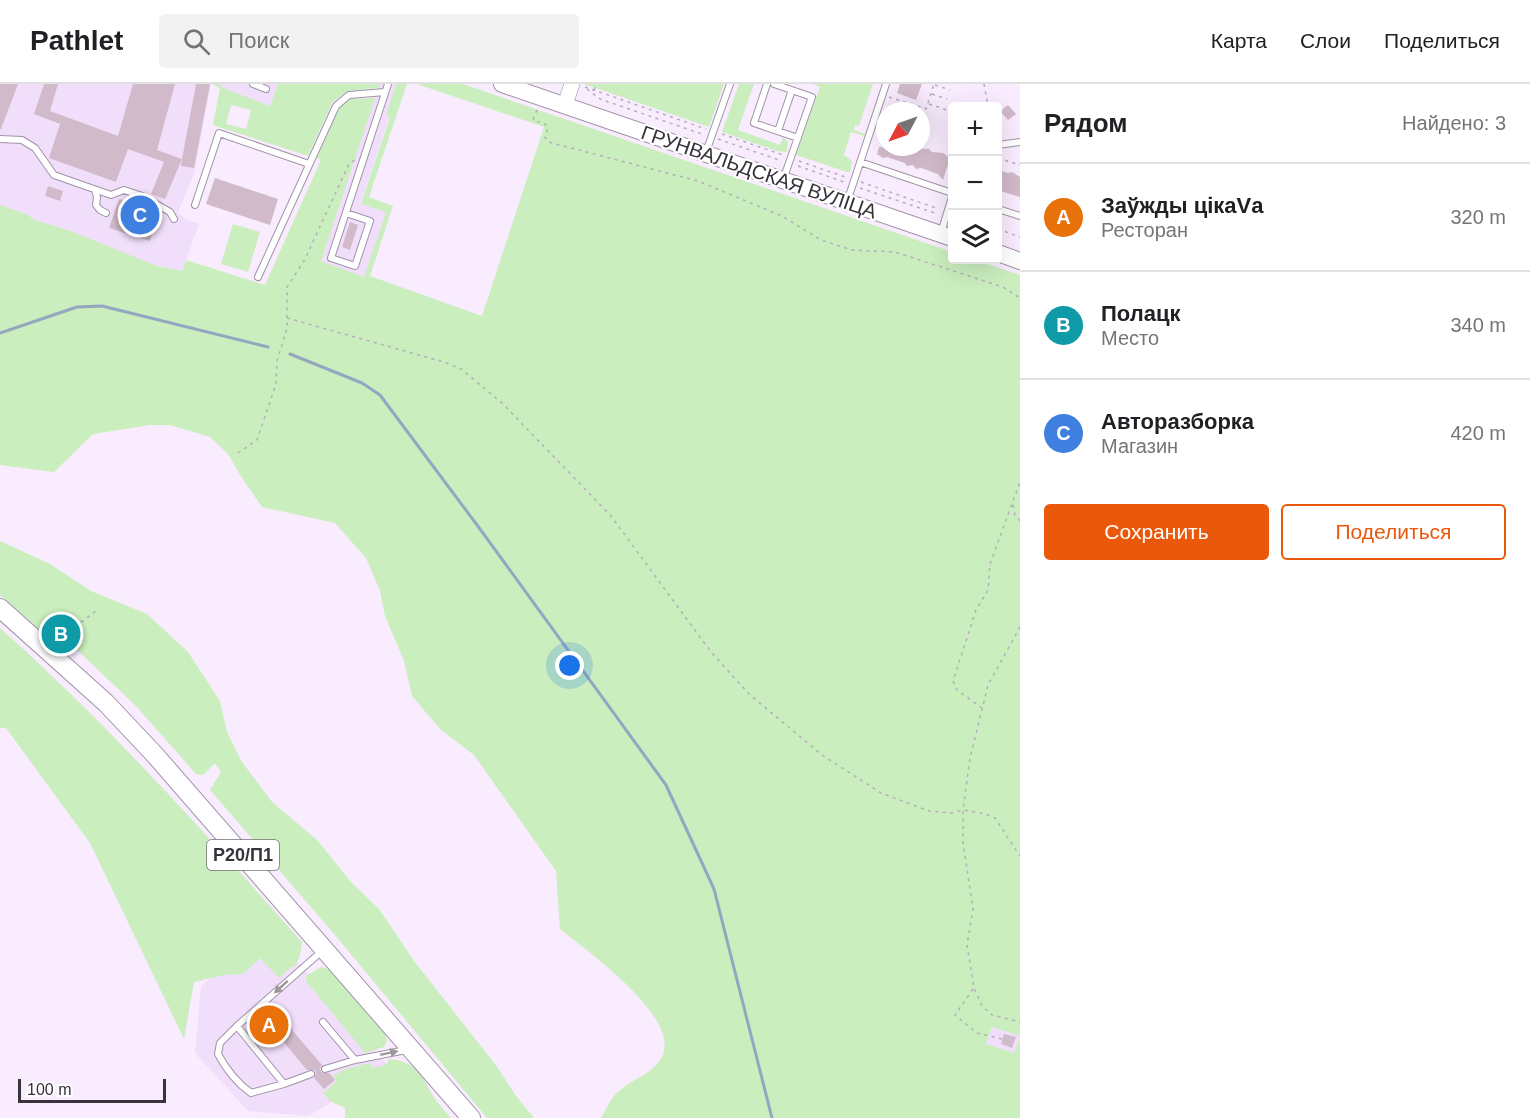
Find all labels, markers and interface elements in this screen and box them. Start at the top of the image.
search box [159,14,579,68]
text: Pathlet [30,25,123,56]
icon: search [180,25,213,58]
text: Поиск [228,28,289,53]
text: Карта [1211,29,1267,52]
text: Слои [1300,29,1351,52]
text: Поделиться [1384,29,1500,52]
north arrow [876,102,930,156]
map controls [948,102,1002,264]
button: + [948,102,1002,156]
text: Рядом [1044,108,1127,138]
text: Найдено: 3 [1402,112,1506,134]
street label: ГРУНВАЛЬДСКАЯ ВУЛІЦА [638,121,880,223]
button: − [948,156,1002,210]
pin: C [120,192,160,238]
text: Заўжды цікаVа [1101,193,1264,218]
text: A [1056,206,1071,228]
text: 320 m [1450,206,1506,228]
button: layers [948,210,1002,264]
text: Ресторан [1101,219,1188,241]
text: Полацк [1101,301,1180,326]
text: B [1056,314,1071,336]
text: 340 m [1450,314,1506,336]
text: Место [1101,327,1159,349]
text: Авторазборка [1101,409,1254,434]
text: C [1056,422,1071,444]
text: 420 m [1450,422,1506,444]
text: Магазин [1101,435,1178,457]
button: Сохранить [1044,504,1269,560]
button: Поделиться [1281,504,1506,560]
pin: B [42,612,80,656]
your location [555,651,584,680]
road number: Р20/П1 [207,840,279,870]
one-way arrow [274,980,289,993]
pin: A [250,1002,288,1048]
one-way arrow [379,1048,398,1058]
scale bar [18,1076,166,1104]
text: 100 m [27,1081,71,1098]

